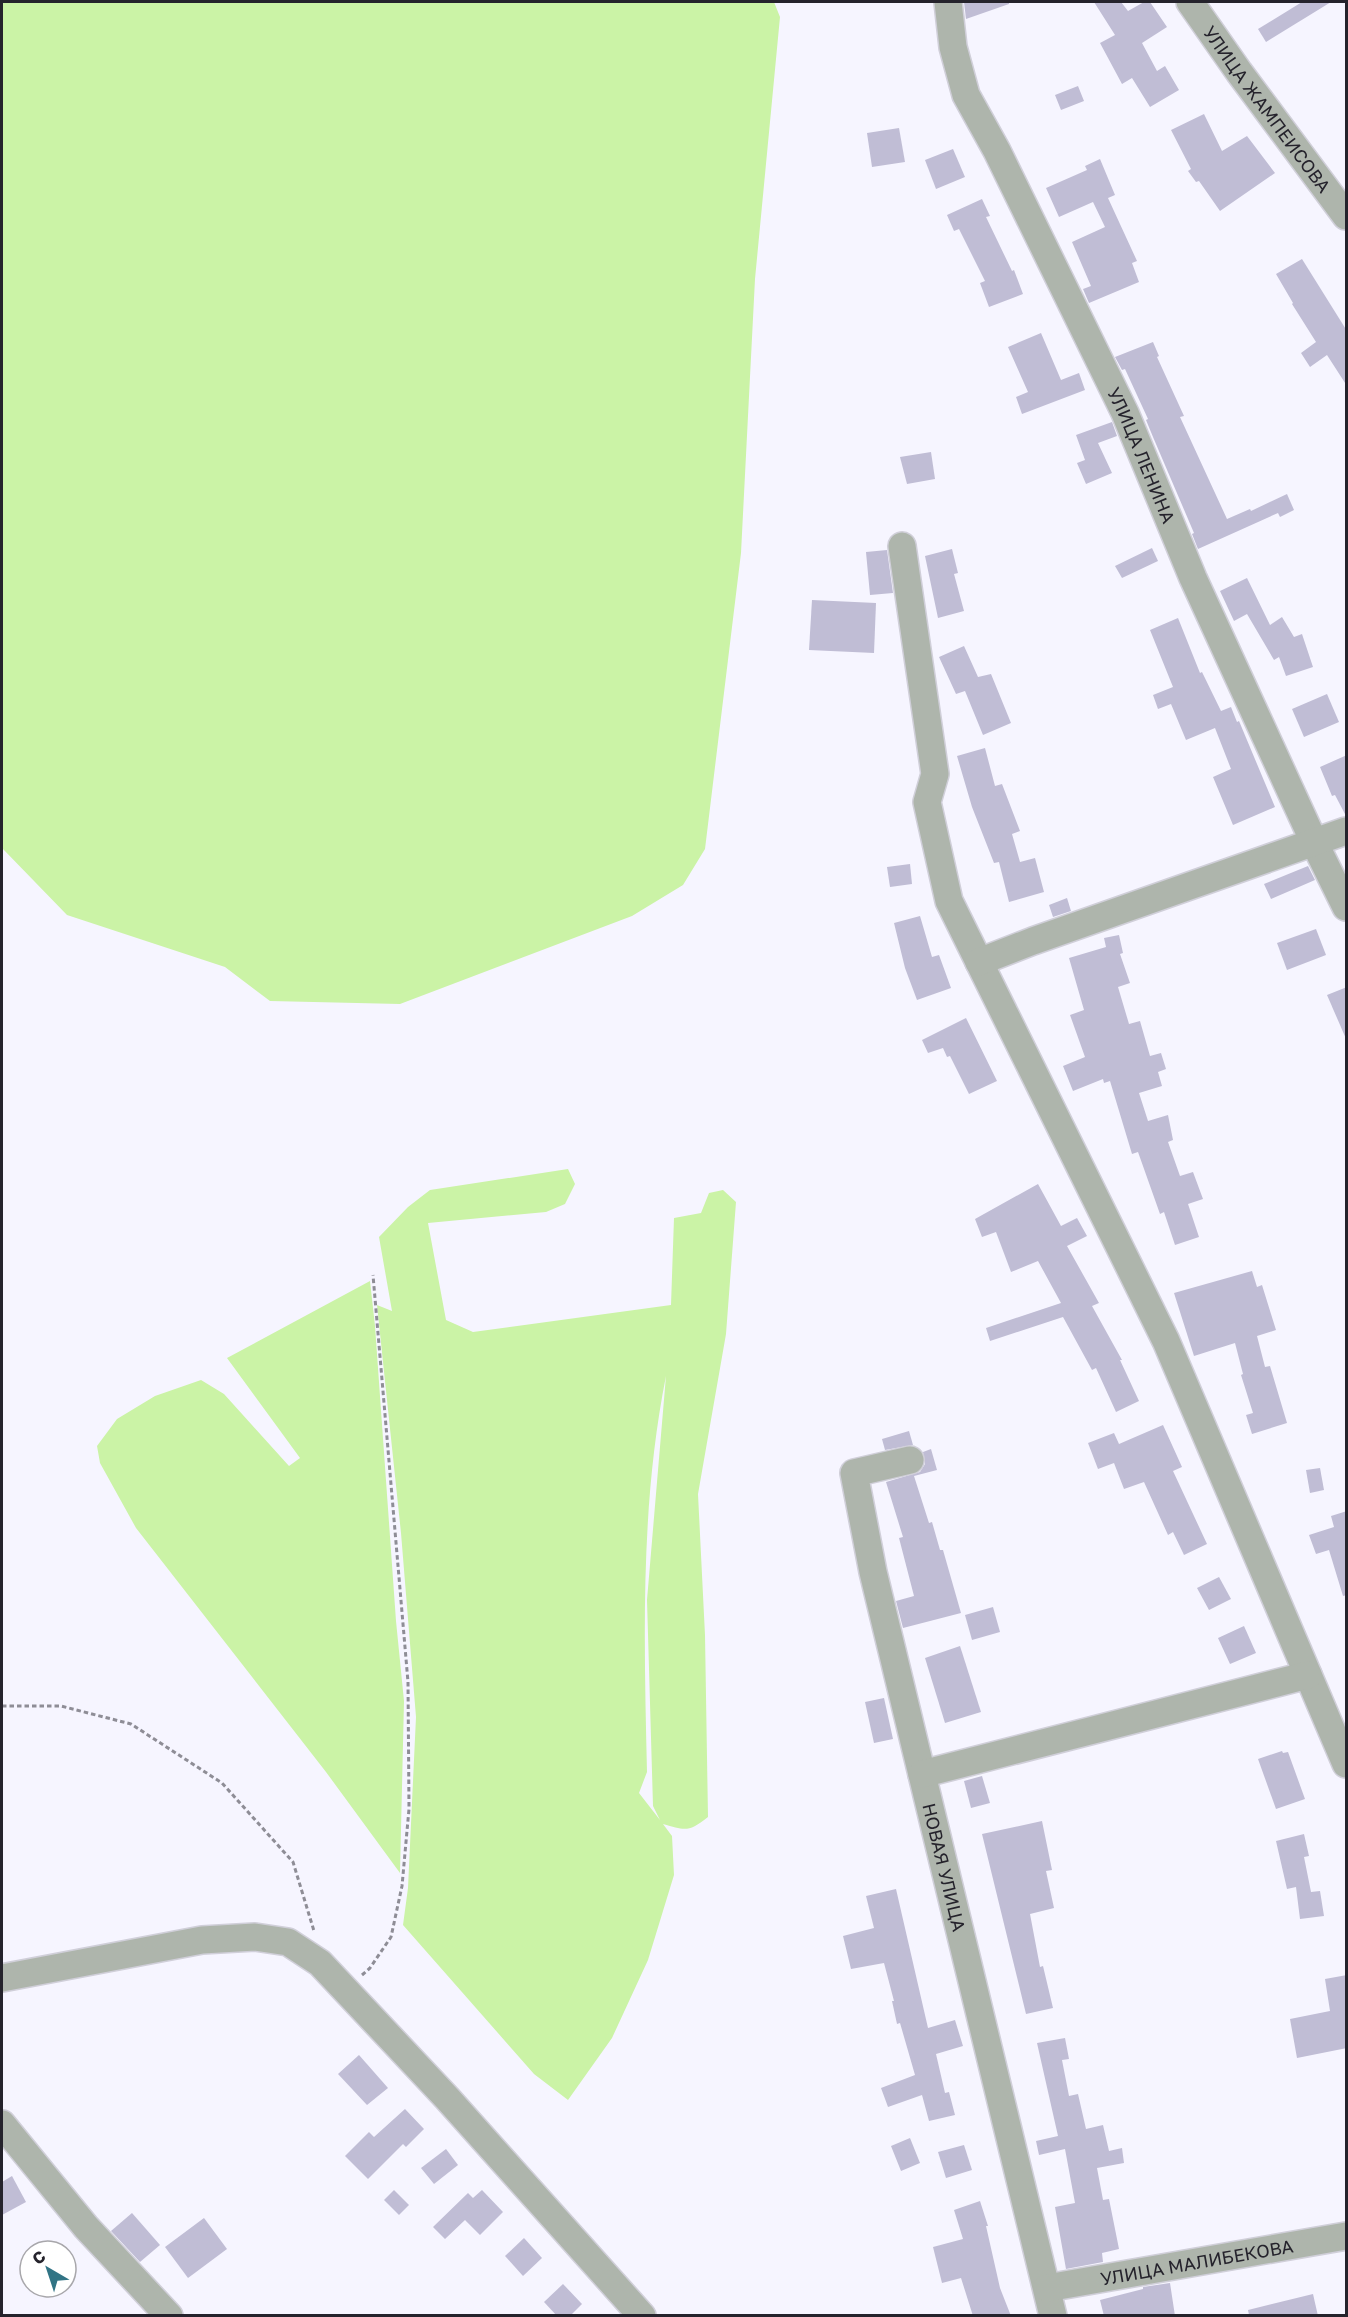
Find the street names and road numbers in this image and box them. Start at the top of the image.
street label: УЛИЦА ЖАМПЕИСОВА [1199,21,1336,197]
street label: УЛИЦА ЛЕНИНА [1103,384,1180,526]
street label: НОВАЯ УЛИЦА [918,1801,971,1934]
street label: УЛИЦА МАЛИБЕКОВА [1099,2234,1295,2290]

